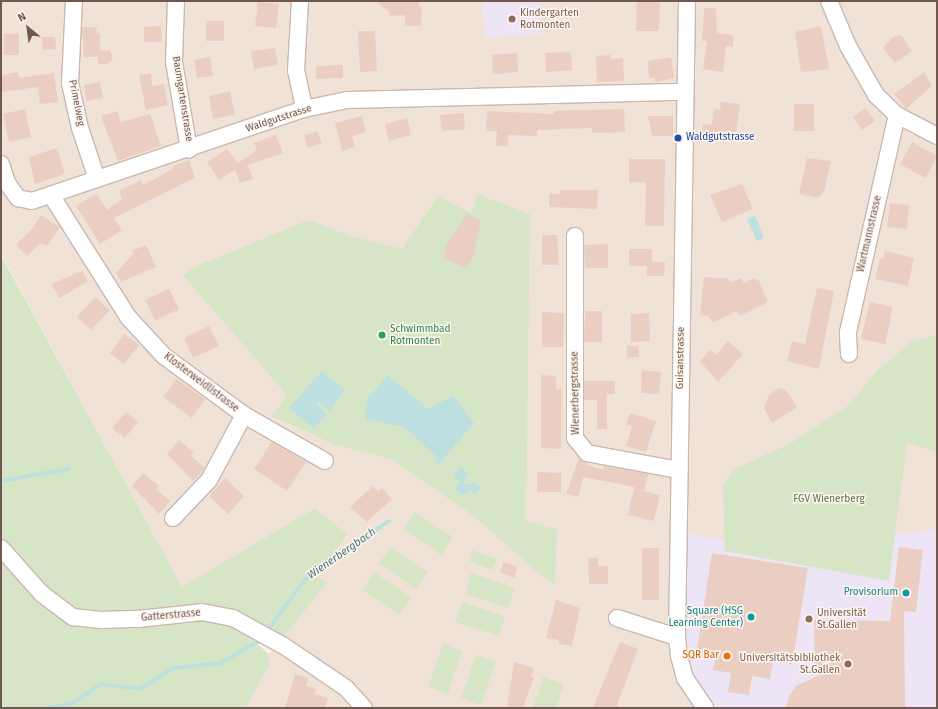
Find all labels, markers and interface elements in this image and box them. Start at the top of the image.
place label: Kindergarten Rotmonten [520,7,579,30]
north arrow [8,8,48,48]
text: N [16,10,28,25]
marker: Kindergarten Rotmonten [507,14,517,24]
street label: Baumgartenstrasse [169,55,195,143]
street label: Primelweg [66,79,86,127]
street label: Waldgutstrasse [245,103,313,135]
place label: Waldgutstrasse [686,132,755,144]
marker: Waldgutstrasse [673,133,683,143]
street label: Wartmannstrasse [855,194,885,274]
place label: Schwimmbad Rotmonten [390,323,450,346]
street label: Guisanstrasse [674,327,688,389]
marker: Schwimmbad Rotmonten [377,330,387,340]
street label: Klosterweidlistrasse [161,351,241,415]
street label: Wienerbergstrasse [569,351,583,435]
park label: FGV Wienerberg [793,494,865,506]
water label: Wienerbergbach [305,525,379,583]
place label: Provisorium [844,587,898,599]
marker: Provisorium [901,588,911,598]
place label: Square (HSG Learning Center) [669,605,743,628]
street label: Gatterstrasse [141,607,201,625]
place label: Universität St.Gallen [817,607,866,630]
marker: Square (HSG Learning Center) [746,612,756,622]
marker: Universität St.Gallen [804,614,814,624]
place label: SQR Bar [683,650,719,662]
marker: SQR Bar [722,651,732,661]
place label: Universitätsbibliothek St.Gallen [740,652,840,676]
marker: Universitätsbibliothek St.Gallen [843,659,853,669]

